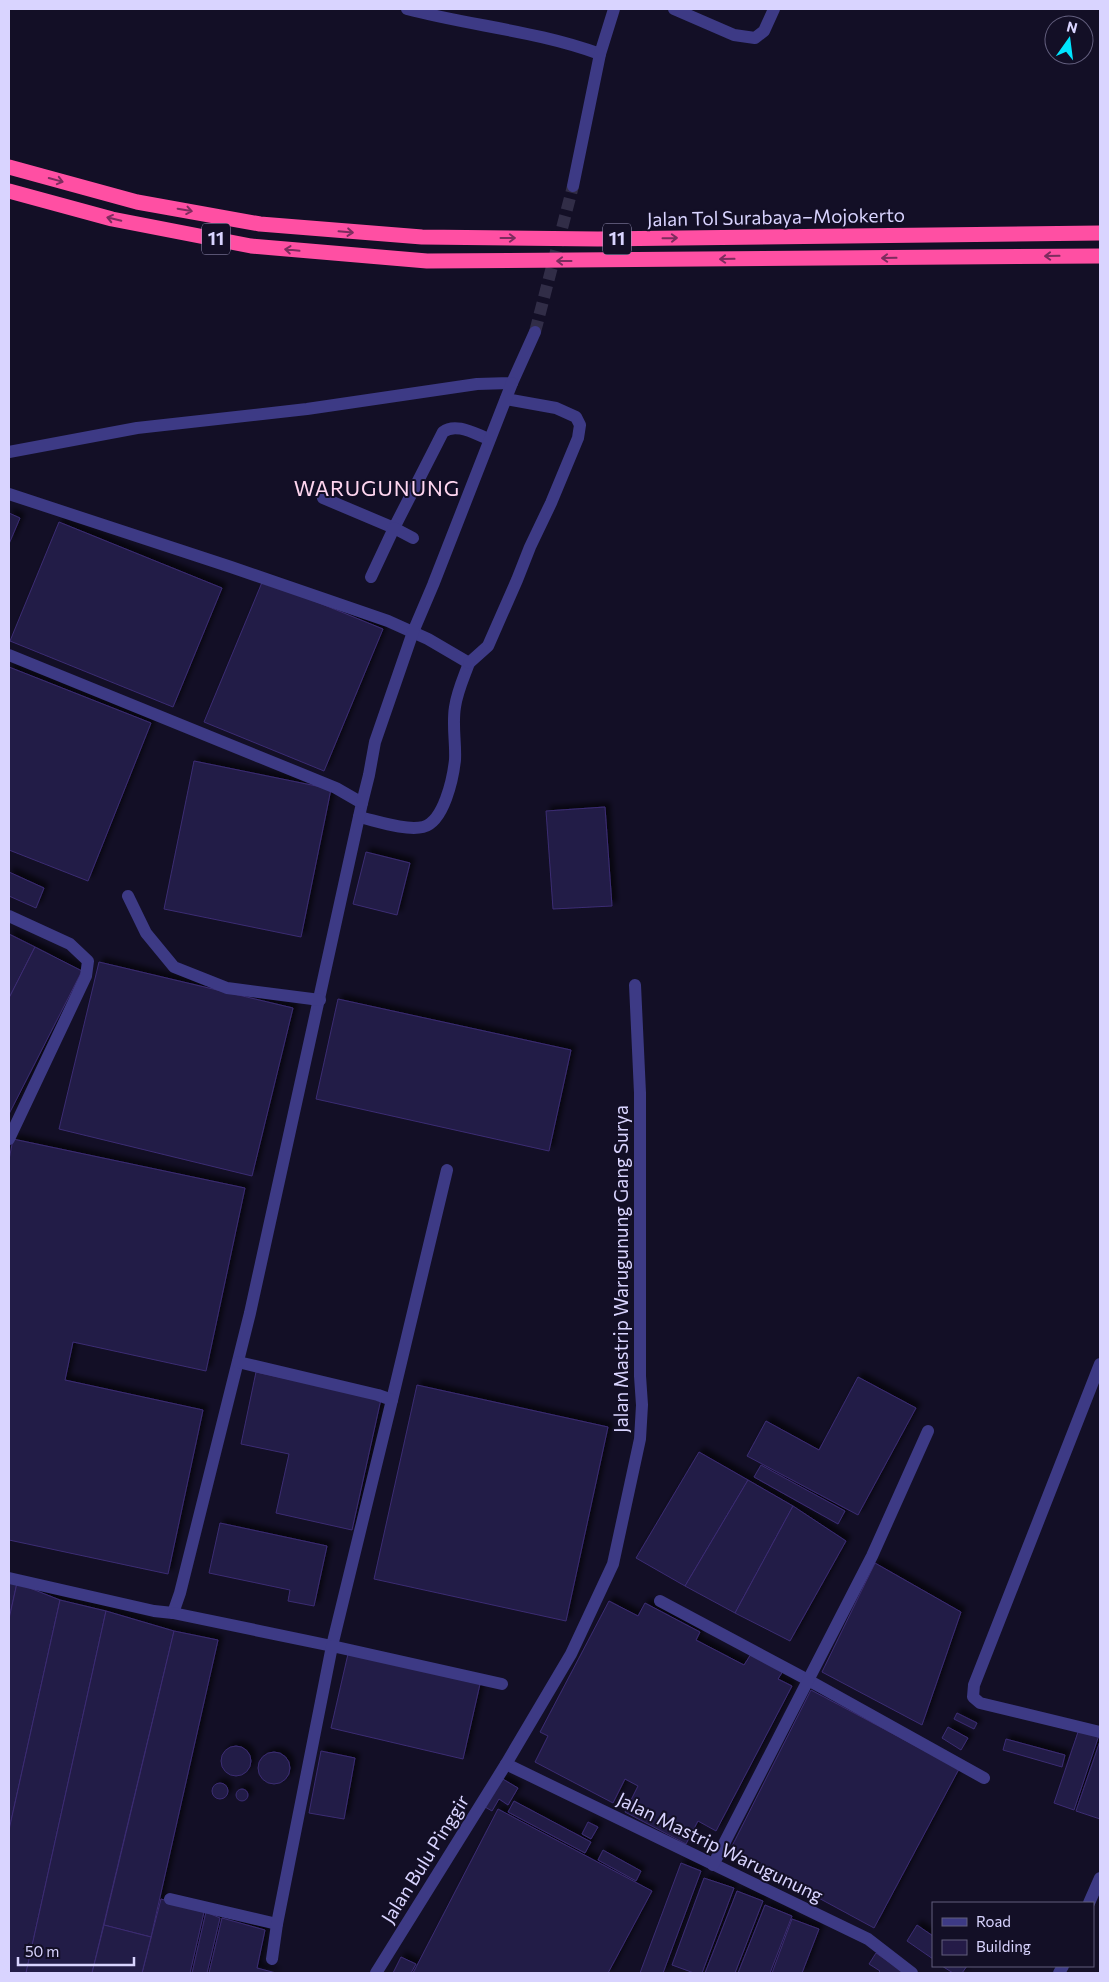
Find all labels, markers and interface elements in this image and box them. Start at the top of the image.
north arrow [1044,15,1094,65]
text: N [1065,17,1079,36]
one-way arrow [47,176,63,185]
street label: Jalan Tol Surabaya–Mojokerto [647,203,905,230]
one-way arrow [176,206,192,216]
one-way arrow [107,214,123,223]
road number: 11 [202,223,230,254]
road number: 11 [603,223,631,254]
one-way arrow [337,227,353,237]
one-way arrow [500,233,516,243]
one-way arrow [662,233,678,243]
one-way arrow [284,245,300,255]
one-way arrow [1044,251,1060,261]
one-way arrow [881,253,897,262]
one-way arrow [719,254,735,264]
one-way arrow [556,256,572,266]
district label: WARUGUNUNG [294,475,460,500]
street label: Jalan Mastrip Warugunung Gang Surya [609,1105,632,1433]
street label: Jalan Mastrip Warugunung [613,1787,827,1907]
street label: Jalan Bulu Pinggir [376,1790,474,1927]
legend [932,1902,1094,1967]
text: Road [976,1912,1011,1930]
scale bar [18,1934,134,1966]
text: Building [976,1937,1031,1955]
text: 50 m [25,1942,59,1960]

